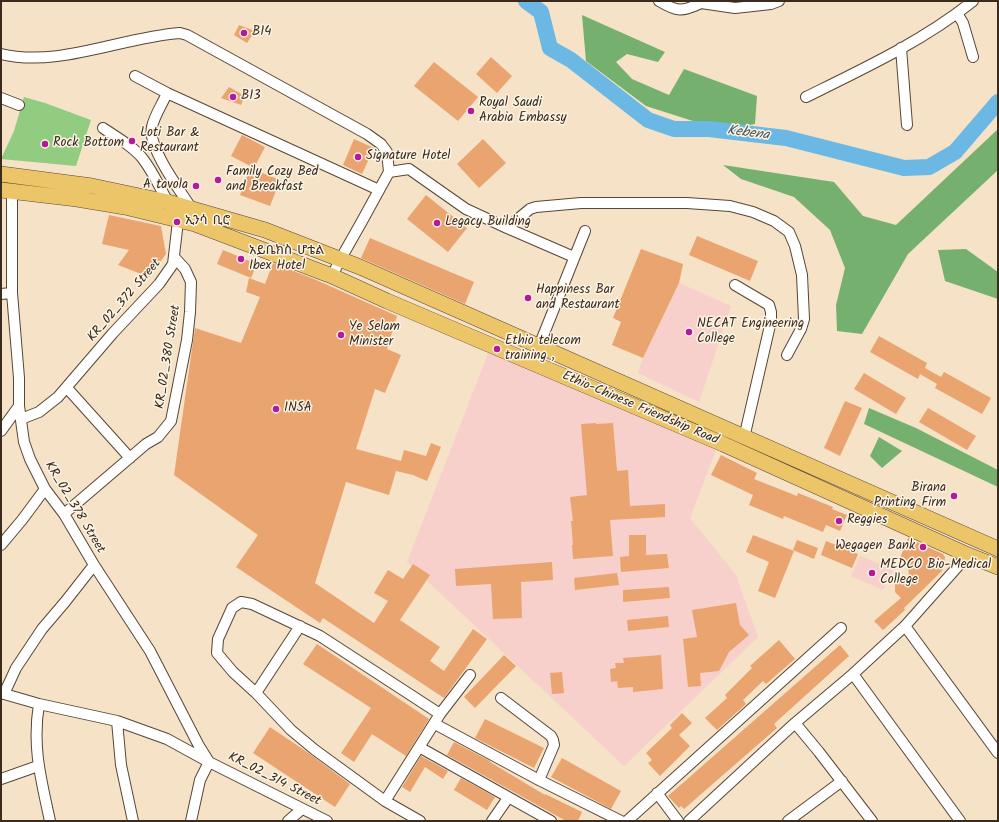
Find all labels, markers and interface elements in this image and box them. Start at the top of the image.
place label: B14 [252,25,272,41]
marker: B14 [239,28,249,38]
place label: B13 [241,89,261,105]
marker: B13 [228,92,238,102]
place label: Royal Saudi Arabia Embassy [479,96,567,127]
marker: Royal Saudi Arabia Embassy [466,106,476,116]
water label: Kebena [726,123,770,145]
place label: Loti Bar & Restaurant [140,126,199,157]
place label: Rock Bottom [53,136,124,152]
marker: Loti Bar & Restaurant [127,136,137,146]
marker: Rock Bottom [40,139,50,149]
place label: Signature Hotel [366,149,451,165]
marker: Signature Hotel [353,152,363,162]
place label: Family Cozy Bed and Breakfast [226,165,318,196]
marker: Family Cozy Bed and Breakfast [213,175,223,185]
place label: A tavola [143,178,188,194]
marker: A tavola [191,181,201,191]
place label: ኢንሳ ቢሮ [185,214,230,230]
place label: Legacy Building [445,215,531,231]
marker: ኢንሳ ቢሮ [172,217,182,227]
marker: Legacy Building [432,218,442,228]
place label: አይቤክስ ሆቴል Ibex Hotel [249,244,324,275]
marker: አይቤክስ ሆቴል Ibex Hotel [236,254,246,264]
street label: KR_02_372 Street [85,257,165,345]
place label: Happiness Bar and Restaurant [536,283,619,314]
marker: Happiness Bar and Restaurant [523,293,533,303]
street label: KR_02_380 Street [153,304,185,410]
place label: NECAT Engineering College [697,317,804,348]
place label: Ye Selam Minister [349,320,400,351]
marker: NECAT Engineering College [684,327,694,337]
marker: Ye Selam Minister [336,330,346,340]
place label: Ethio telecom training , [505,334,581,365]
marker: Ethio telecom training , [492,344,502,354]
street label: Ethio-Chinese Friendship Road [559,369,721,449]
place label: INSA [284,401,312,417]
marker: INSA [271,404,281,414]
street label: KR_02_378 Street [40,459,108,557]
place label: Birana Printing Firm [874,481,946,512]
marker: Birana Printing Firm [949,491,959,501]
place label: Reggies [847,513,887,529]
marker: Reggies [834,516,844,526]
place label: Wegagen Bank [835,539,915,555]
marker: Wegagen Bank [918,542,928,552]
place label: MEDCO Bio-Medical College [880,558,991,589]
marker: MEDCO Bio-Medical College [867,568,877,578]
street label: KR_02_314 Street [225,750,323,810]

